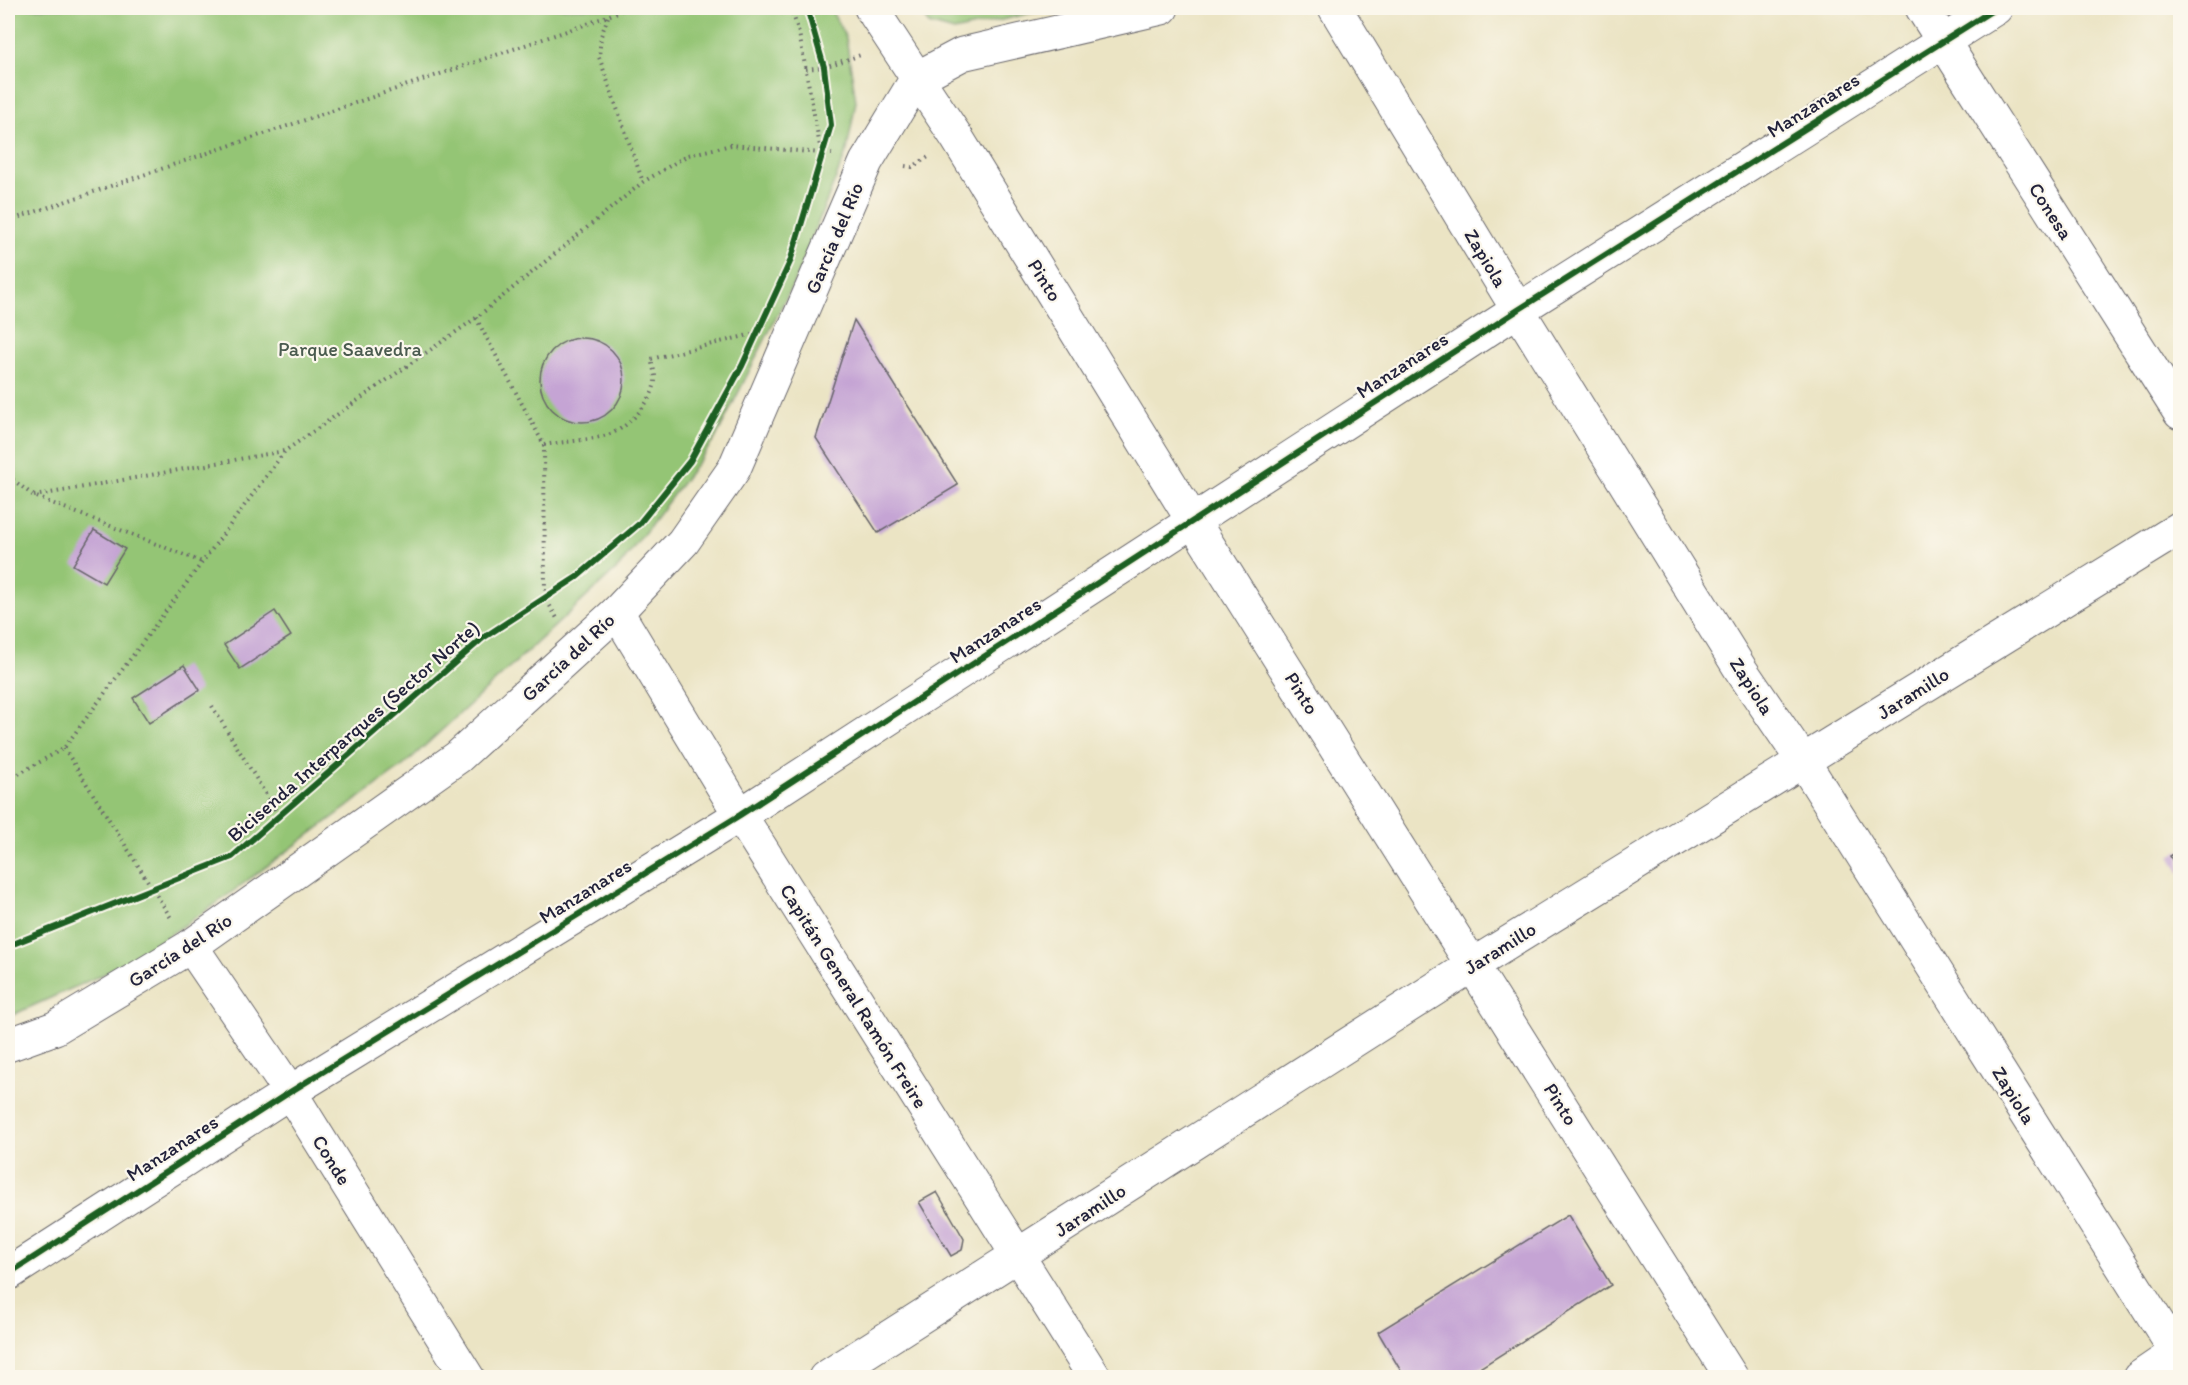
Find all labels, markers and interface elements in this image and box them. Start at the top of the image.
street label: Manzanares [1762,67,1864,143]
street label: Conesa [2024,178,2079,245]
street label: García del Río [800,179,868,297]
street label: Zapiola [1459,224,1513,292]
street label: Pinto [1023,254,1067,306]
street label: Manzanares [1352,326,1452,404]
park label: Parque Saavedra [278,337,423,361]
street label: Manzanares [945,591,1045,669]
street label: García del Río [516,608,620,706]
street label: Bicisenda Interparques (Sector Norte) [222,615,484,847]
street label: Zapiola [1725,653,1780,720]
street label: Jaramillo [1873,662,1953,724]
street label: Pinto [1280,667,1324,719]
street label: Manzanares [534,853,636,929]
street label: Capitán General Ramón Freire [775,879,933,1113]
street label: García del Río [124,908,236,992]
street label: Jaramillo [1460,917,1540,979]
street label: Zapiola [1987,1062,2041,1129]
street label: Pinto [1539,1078,1583,1130]
street label: Manzanares [122,1109,222,1187]
street label: Conde [307,1130,357,1190]
street label: Jaramillo [1050,1178,1130,1242]

